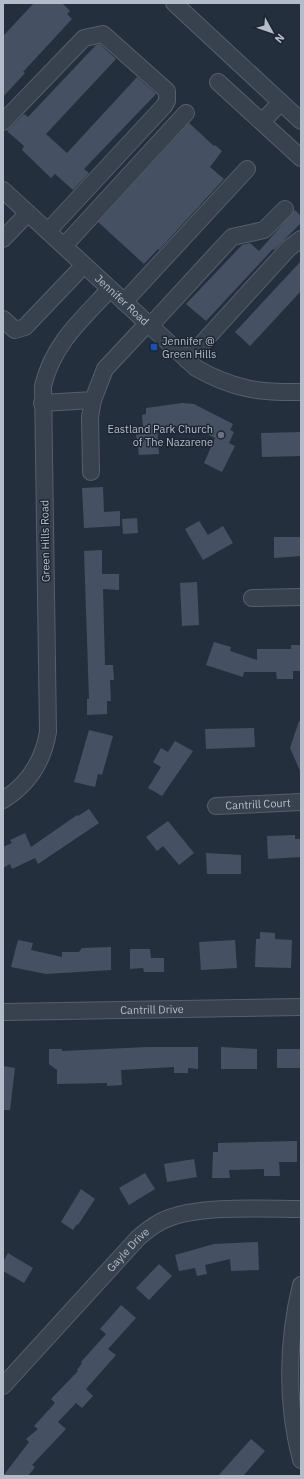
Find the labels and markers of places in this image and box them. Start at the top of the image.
place label: Jennifer @ Green Hills [162,334,216,361]
marker: Jennifer @ Green Hills [149,342,159,352]
place label: Eastland Park Church of The Nazarene [108,422,213,449]
marker: Eastland Park Church of The Nazarene [216,430,226,440]

